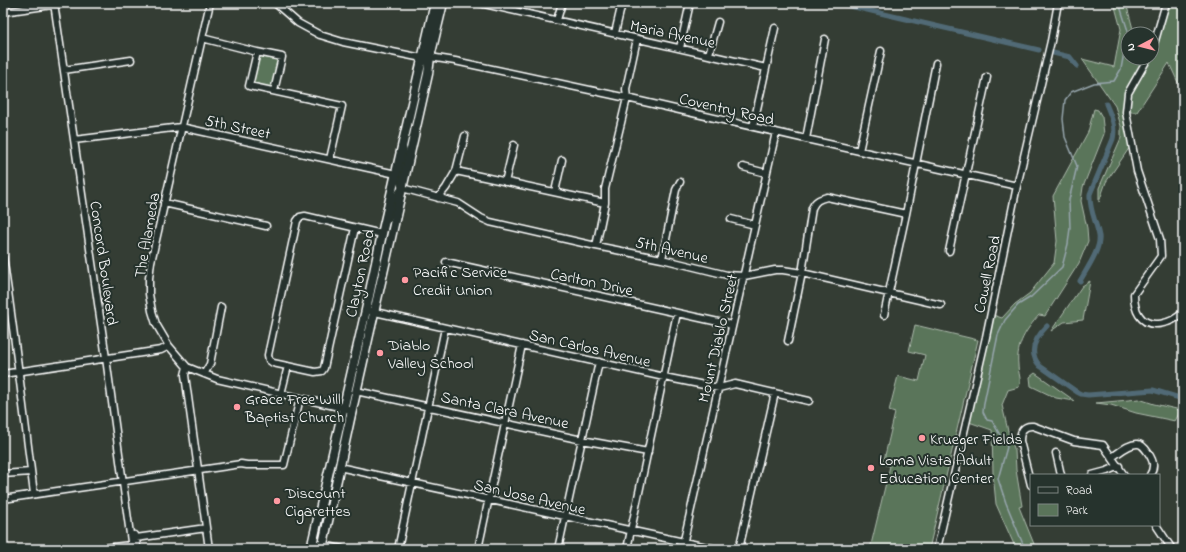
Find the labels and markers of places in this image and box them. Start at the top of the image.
place label: Pacific Service Credit Union [413,261,508,303]
marker: Pacific Service Credit Union [400,275,410,285]
place label: Diablo Valley School [387,334,474,376]
marker: Diablo Valley School [375,348,385,358]
place label: Grace Free Will Baptist Church [244,388,344,430]
marker: Grace Free Will Baptist Church [232,402,242,412]
place label: Krueger Fields [930,428,1023,452]
marker: Krueger Fields [917,433,927,443]
place label: Loma Vista Adult Education Center [879,449,992,491]
marker: Loma Vista Adult Education Center [866,463,876,473]
place label: Discount Cigarettes [284,482,351,524]
marker: Discount Cigarettes [272,496,282,506]

